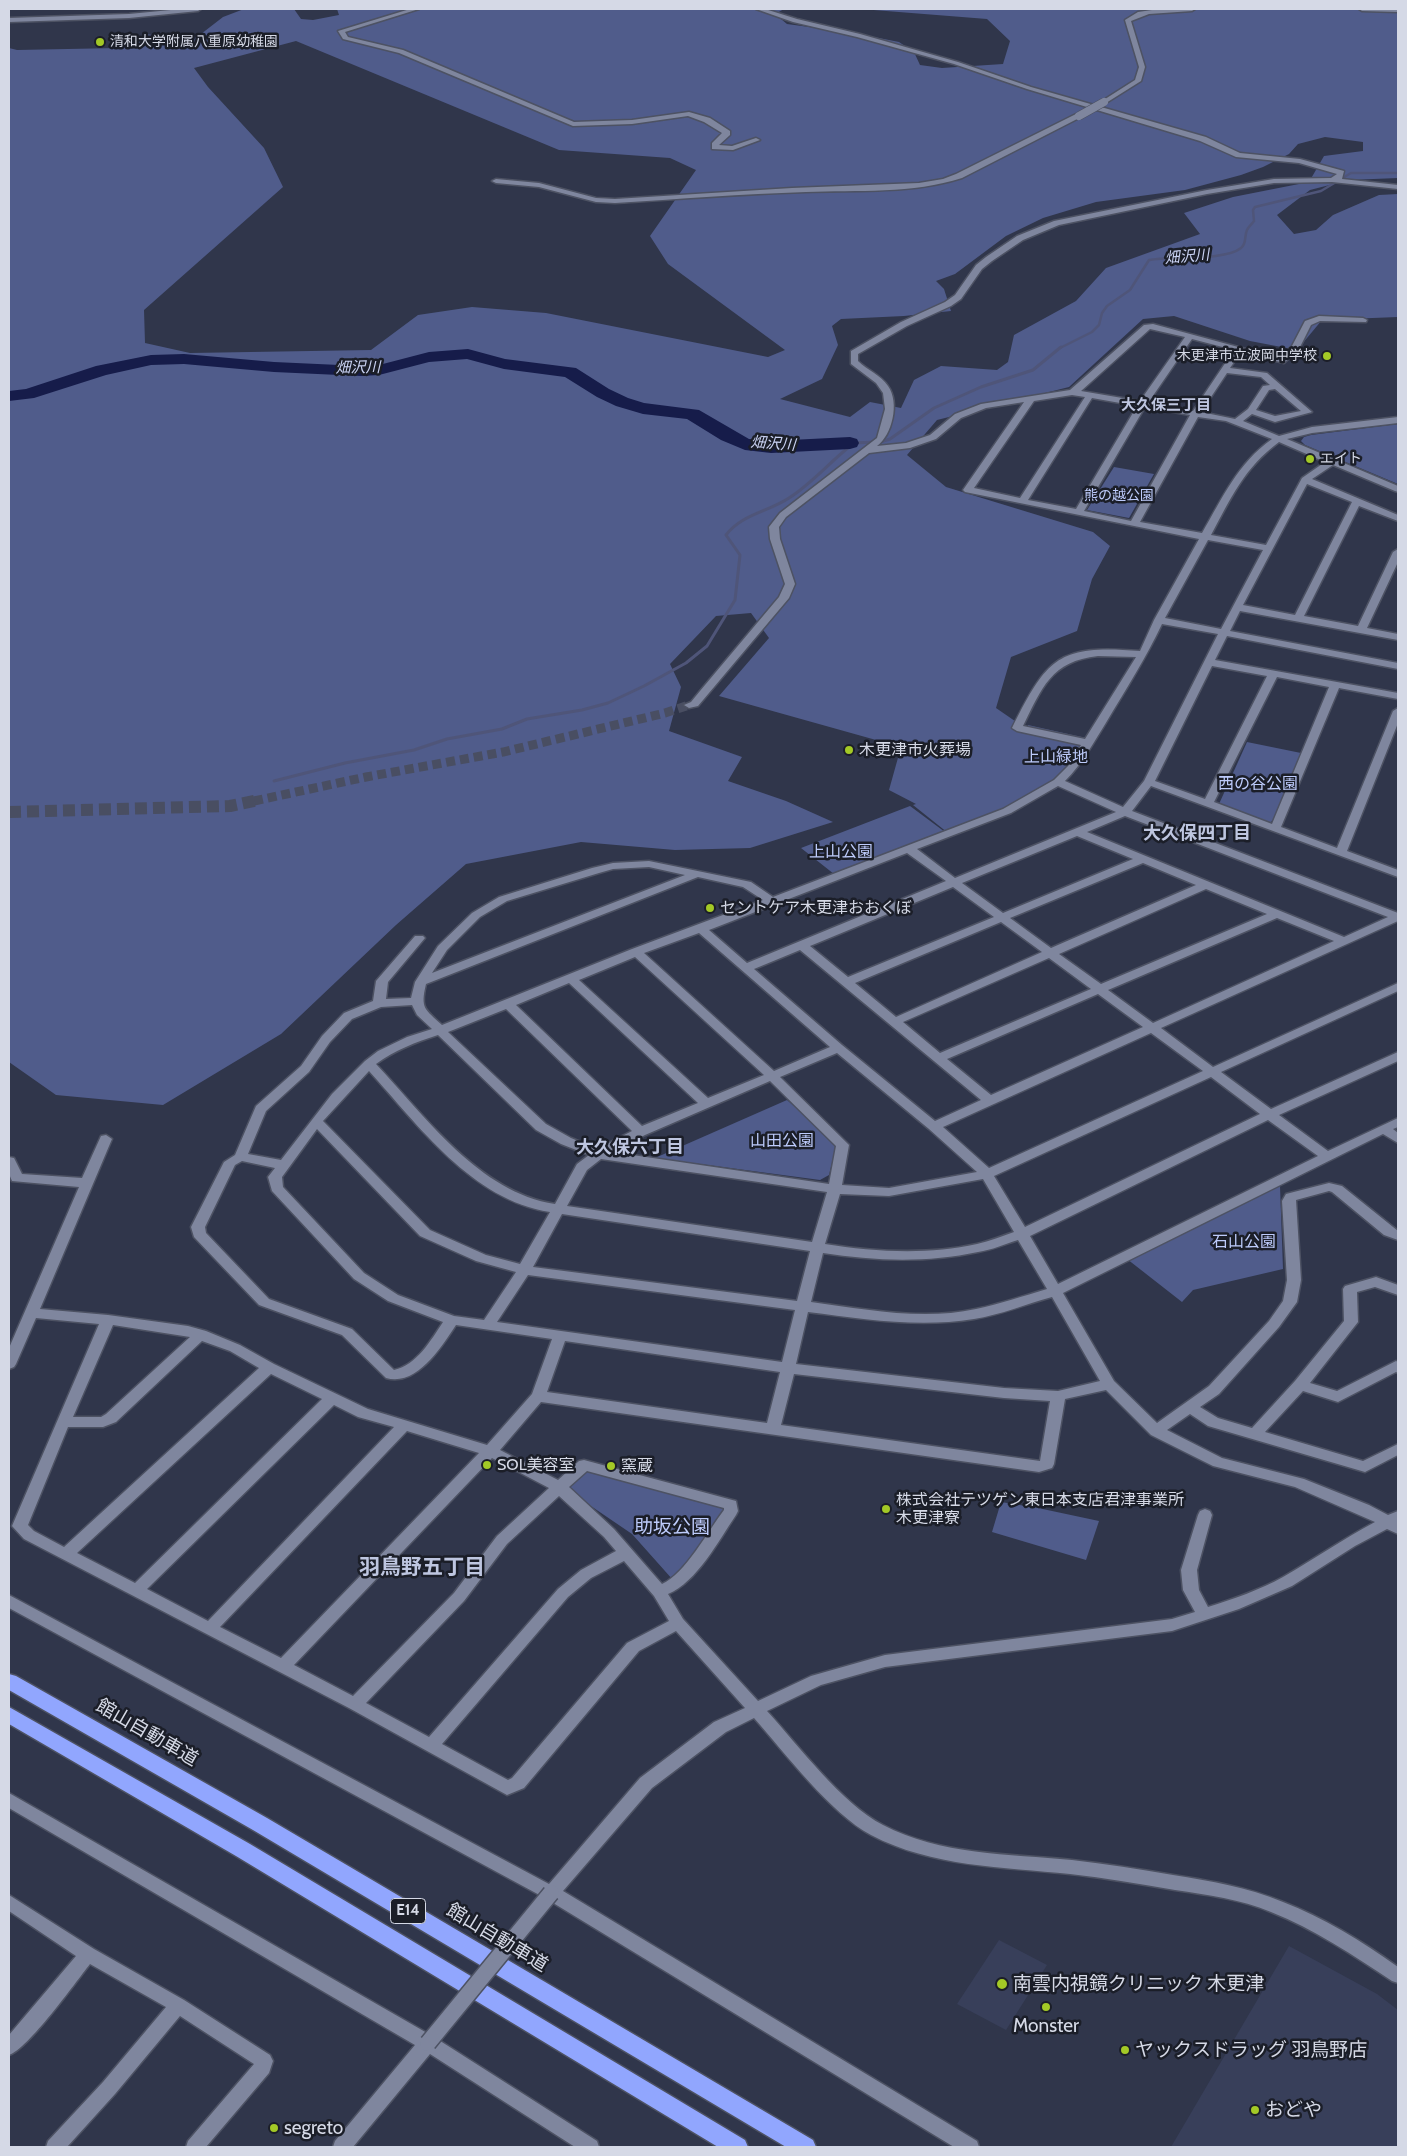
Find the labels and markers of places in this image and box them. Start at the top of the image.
place label: 清和大学附属八重原幼稚園 [110,34,278,50]
marker: 清和大学附属八重原幼稚園 [94,36,106,48]
place label: 木更津市立波岡中学校 [1177,348,1317,364]
marker: 木更津市立波岡中学校 [1321,350,1333,362]
place label: エイト [1320,451,1362,467]
marker: エイト [1304,453,1316,465]
place label: 木更津市火葬場 [859,740,971,760]
marker: 木更津市火葬場 [843,744,855,756]
place label: セントケア木更津おおくぼ [720,898,912,918]
marker: セントケア木更津おおくぼ [704,902,716,914]
place label: SOL美容室 [497,1455,575,1475]
place label: 窯蔵 [621,1456,653,1476]
marker: SOL美容室 [481,1459,493,1471]
marker: 窯蔵 [605,1460,617,1472]
place label: 株式会社テツゲン東日本支店君津事業所 木更津寮 [896,1490,1184,1528]
marker: 株式会社テツゲン東日本支店君津事業所 木更津寮 [880,1503,892,1515]
place label: 南雲内視鏡クリニック 木更津 [1013,1973,1264,1995]
marker: 南雲内視鏡クリニック 木更津 [995,1977,1009,1991]
marker: Monster [1040,2001,1052,2013]
place label: Monster [1013,2015,1079,2037]
place label: ヤックスドラッグ 羽鳥野店 [1135,2039,1367,2061]
marker: ヤックスドラッグ 羽鳥野店 [1119,2044,1131,2056]
place label: おどや [1265,2099,1322,2121]
marker: おどや [1249,2104,1261,2116]
place label: segreto [284,2117,343,2139]
marker: segreto [268,2122,280,2134]

